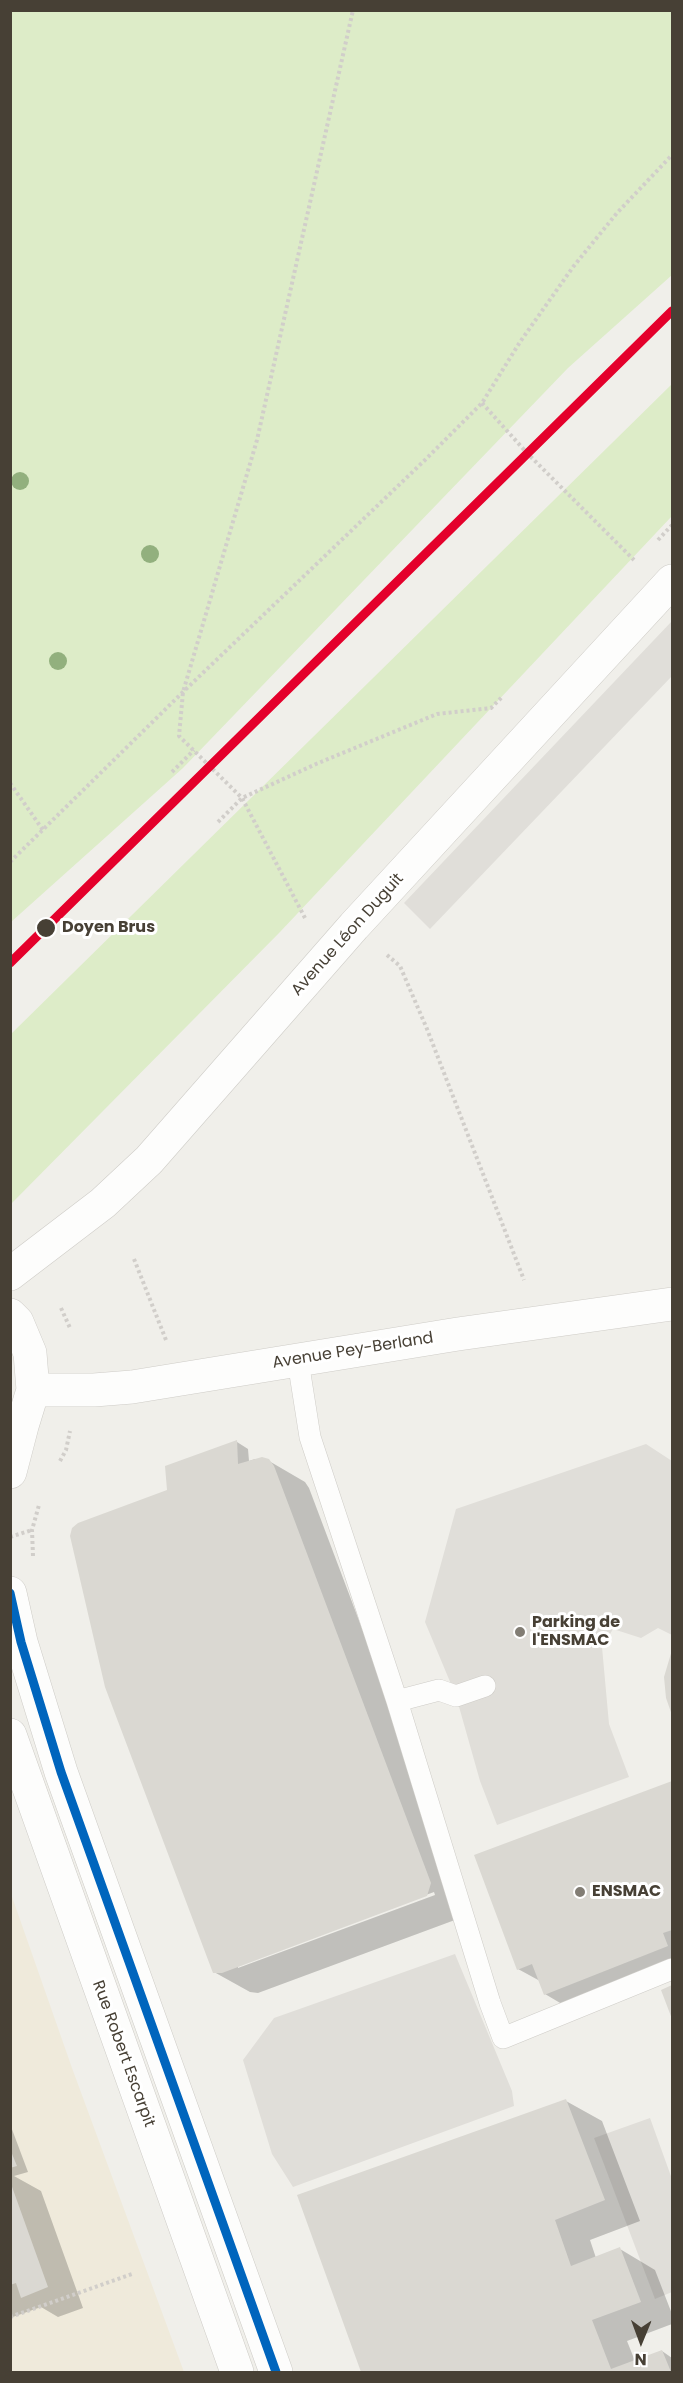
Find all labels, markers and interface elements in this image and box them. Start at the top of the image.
street label: Avenue Léon Duguit [288,870,408,1000]
marker: Doyen Brus [35,917,57,939]
place label: Doyen Brus [62,918,155,938]
street label: Avenue Pey-Berland [271,1329,435,1373]
place label: Parking de l'ENSMAC [532,1613,620,1651]
marker: Parking de l'ENSMAC [513,1625,527,1639]
place label: ENSMAC [592,1882,661,1902]
marker: ENSMAC [573,1885,587,1899]
street label: Rue Robert Escarpit [88,1978,158,2130]
north arrow [611,2311,671,2371]
text: N [634,2348,647,2371]

